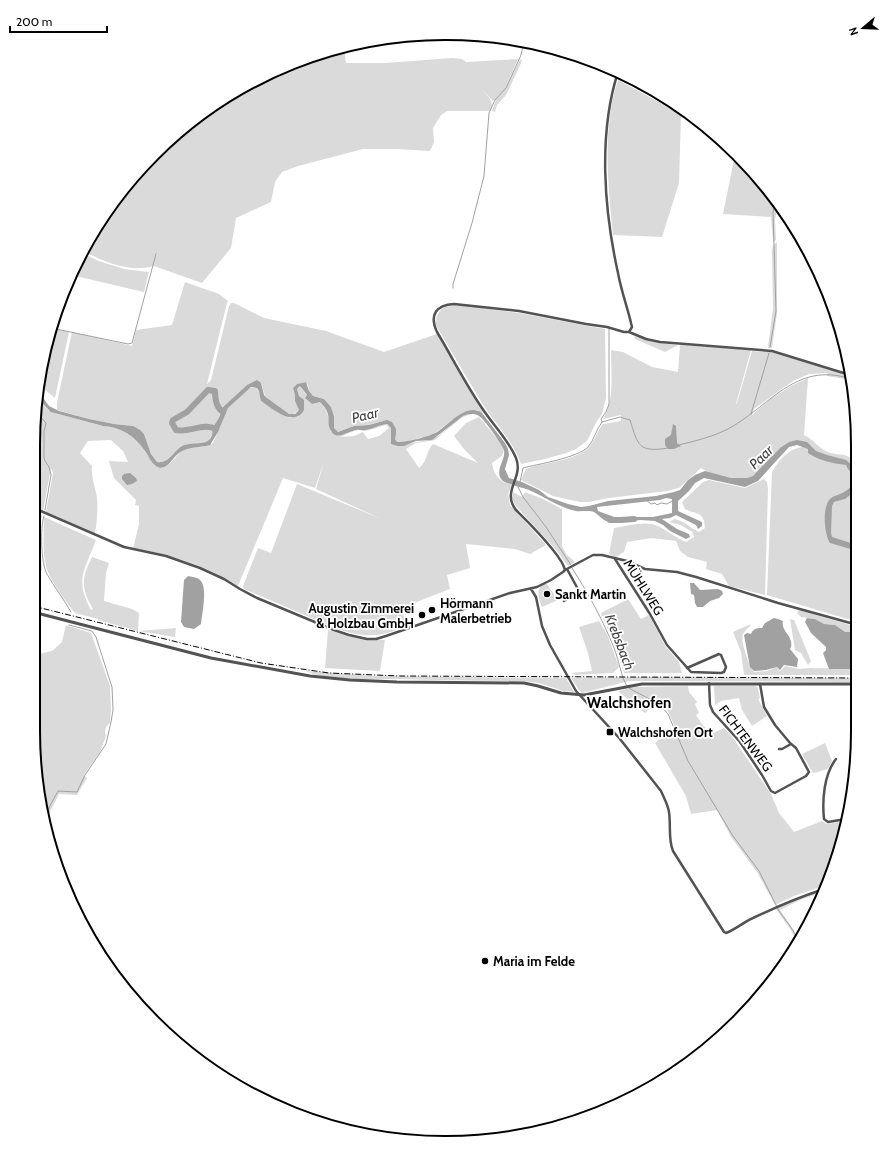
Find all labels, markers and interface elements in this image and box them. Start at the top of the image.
scale bar [10,8,107,34]
north arrow [843,8,883,48]
text: 200 m [16,14,52,29]
text: N [846,25,861,37]
water label: Paar [350,403,381,427]
water label: Paar [745,441,777,473]
street label: MÜHLWEG [621,556,668,618]
place label: Sankt Martin [555,586,626,602]
marker: Sankt Martin [542,589,552,599]
place label: Hörmann Malerbetrieb [440,595,512,626]
place label: Augustin Zimmerei & Holzbau GmbH [309,600,414,631]
marker: Hörmann Malerbetrieb [427,605,437,615]
marker: Augustin Zimmerei & Holzbau GmbH [417,610,427,620]
water label: Krebsbach [601,611,639,673]
district label: Walchshofen [587,694,671,712]
street label: FICHTENWEG [716,702,776,774]
place label: Walchshofen Ort [618,724,713,740]
marker: Walchshofen Ort [605,727,615,737]
place label: Maria im Felde [493,953,575,969]
marker: Maria im Felde [480,956,490,966]

